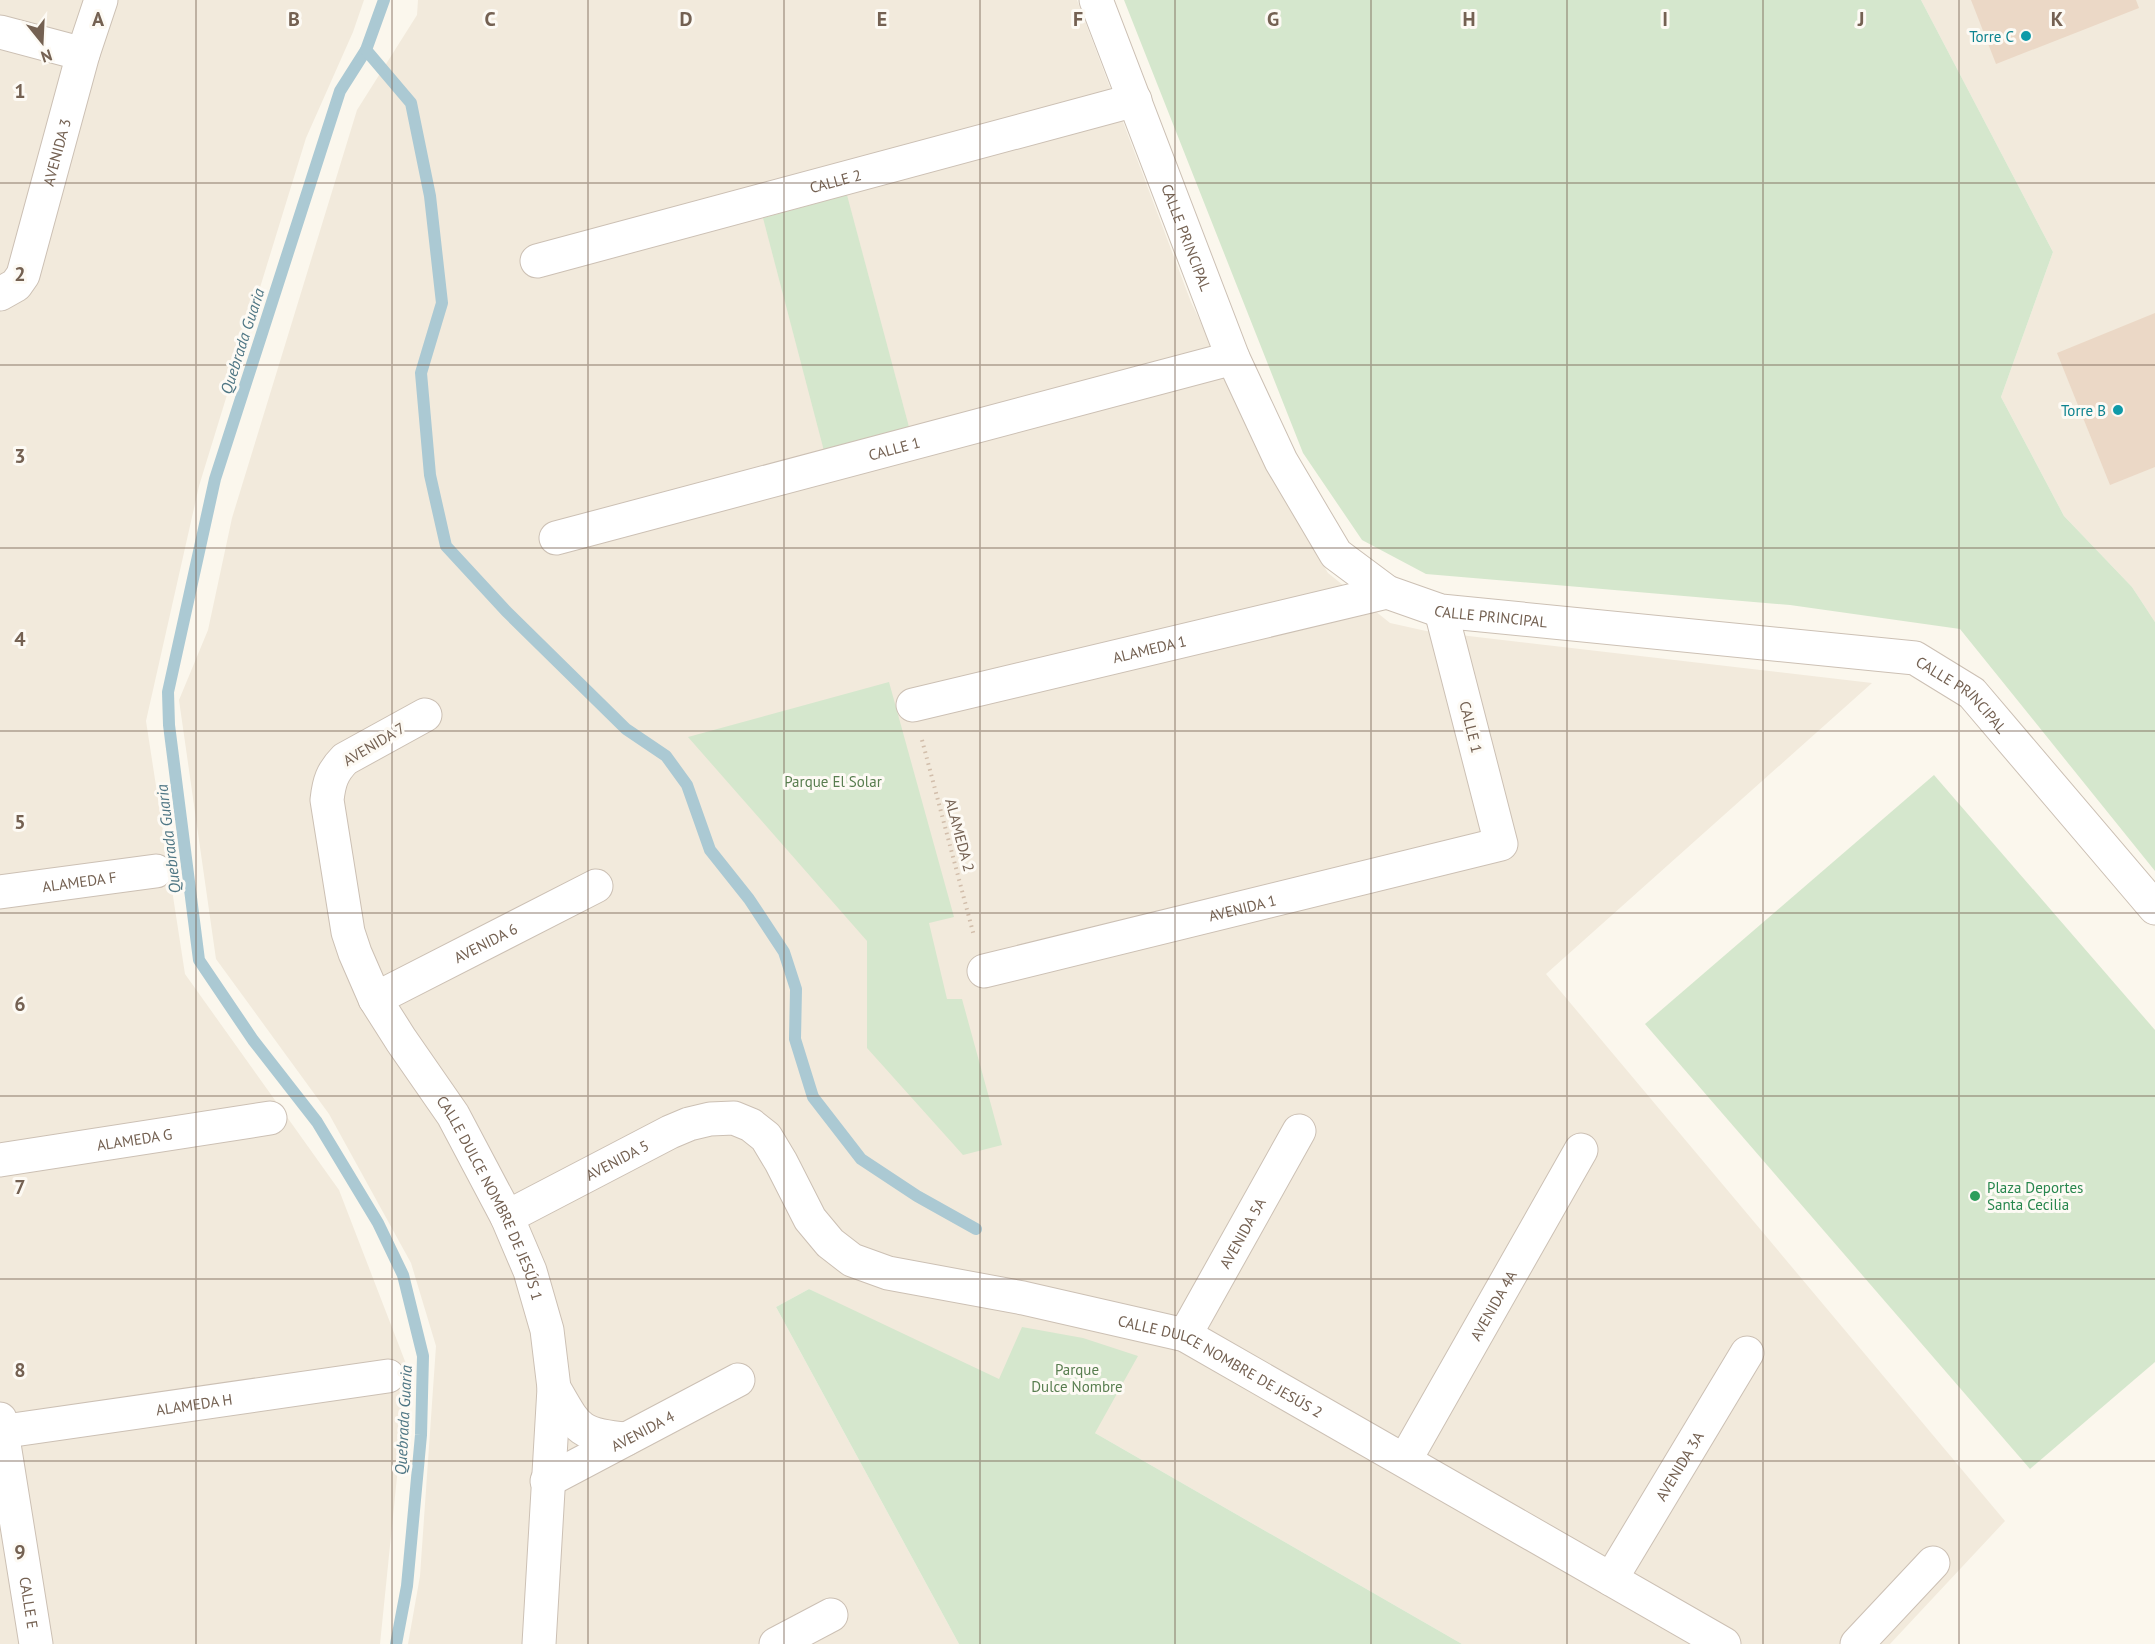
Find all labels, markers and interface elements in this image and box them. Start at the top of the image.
text: A [92,6,105,32]
text: B [288,6,300,32]
text: C [484,6,496,32]
text: D [680,6,693,32]
text: E [877,6,887,32]
text: F [1073,6,1083,32]
text: G [1267,6,1279,32]
text: H [1462,6,1476,32]
text: I [1662,6,1668,32]
text: J [1857,6,1864,32]
text: K [2051,6,2064,32]
north arrow [12,12,72,72]
place label: Torre C [1969,27,2014,46]
marker: Torre C [2019,29,2033,43]
text: N [39,45,55,67]
text: 1 [14,78,26,104]
street label: AVENIDA 3 [38,116,75,188]
street label: CALLE 2 [807,165,863,197]
street label: CALLE PRINCIPAL [1158,181,1216,294]
text: 2 [14,261,26,287]
water label: Quebrada Guaria [215,285,269,396]
place label: Torre B [2061,401,2106,420]
marker: Torre B [2111,403,2125,417]
street label: CALLE 1 [866,432,922,464]
text: 3 [14,443,26,469]
street label: CALLE PRINCIPAL [1432,600,1548,631]
text: 4 [14,626,26,652]
street label: ALAMEDA 1 [1111,631,1188,667]
street label: CALLE PRINCIPAL [1913,652,2012,737]
street label: CALLE 1 [1455,699,1487,755]
street label: AVENIDA 7 [340,718,408,770]
park label: Parque El Solar [784,772,882,791]
water label: Quebrada Guaria [151,783,185,895]
street label: ALAMEDA 2 [941,796,979,874]
text: 5 [14,809,26,835]
street label: ALAMEDA F [41,867,118,896]
street label: AVENIDA 1 [1207,890,1278,925]
street label: AVENIDA 6 [450,918,520,967]
text: 6 [14,991,26,1017]
street label: CALLE DULCE NOMBRE DE JESÚS 1 [433,1092,547,1302]
street label: ALAMEDA G [95,1124,173,1154]
street label: AVENIDA 5 [582,1135,652,1184]
text: 7 [14,1174,26,1200]
place label: Plaza Deportes Santa Cecilia [1987,1178,2083,1214]
marker: Plaza Deportes Santa Cecilia [1968,1189,1982,1203]
street label: AVENIDA 5A [1215,1194,1269,1271]
street label: AVENIDA 4A [1465,1267,1520,1344]
street label: CALLE DULCE NOMBRE DE JESÚS 2 [1116,1311,1326,1421]
text: 8 [14,1357,26,1383]
park label: Parque Dulce Nombre [1031,1360,1123,1396]
water label: Quebrada Guaria [390,1364,416,1475]
street label: ALAMEDA H [154,1389,233,1419]
street label: AVENIDA 4 [608,1406,677,1455]
street label: AVENIDA 3A [1651,1427,1707,1504]
text: 9 [14,1539,26,1565]
street label: CALLE E [16,1575,43,1630]

